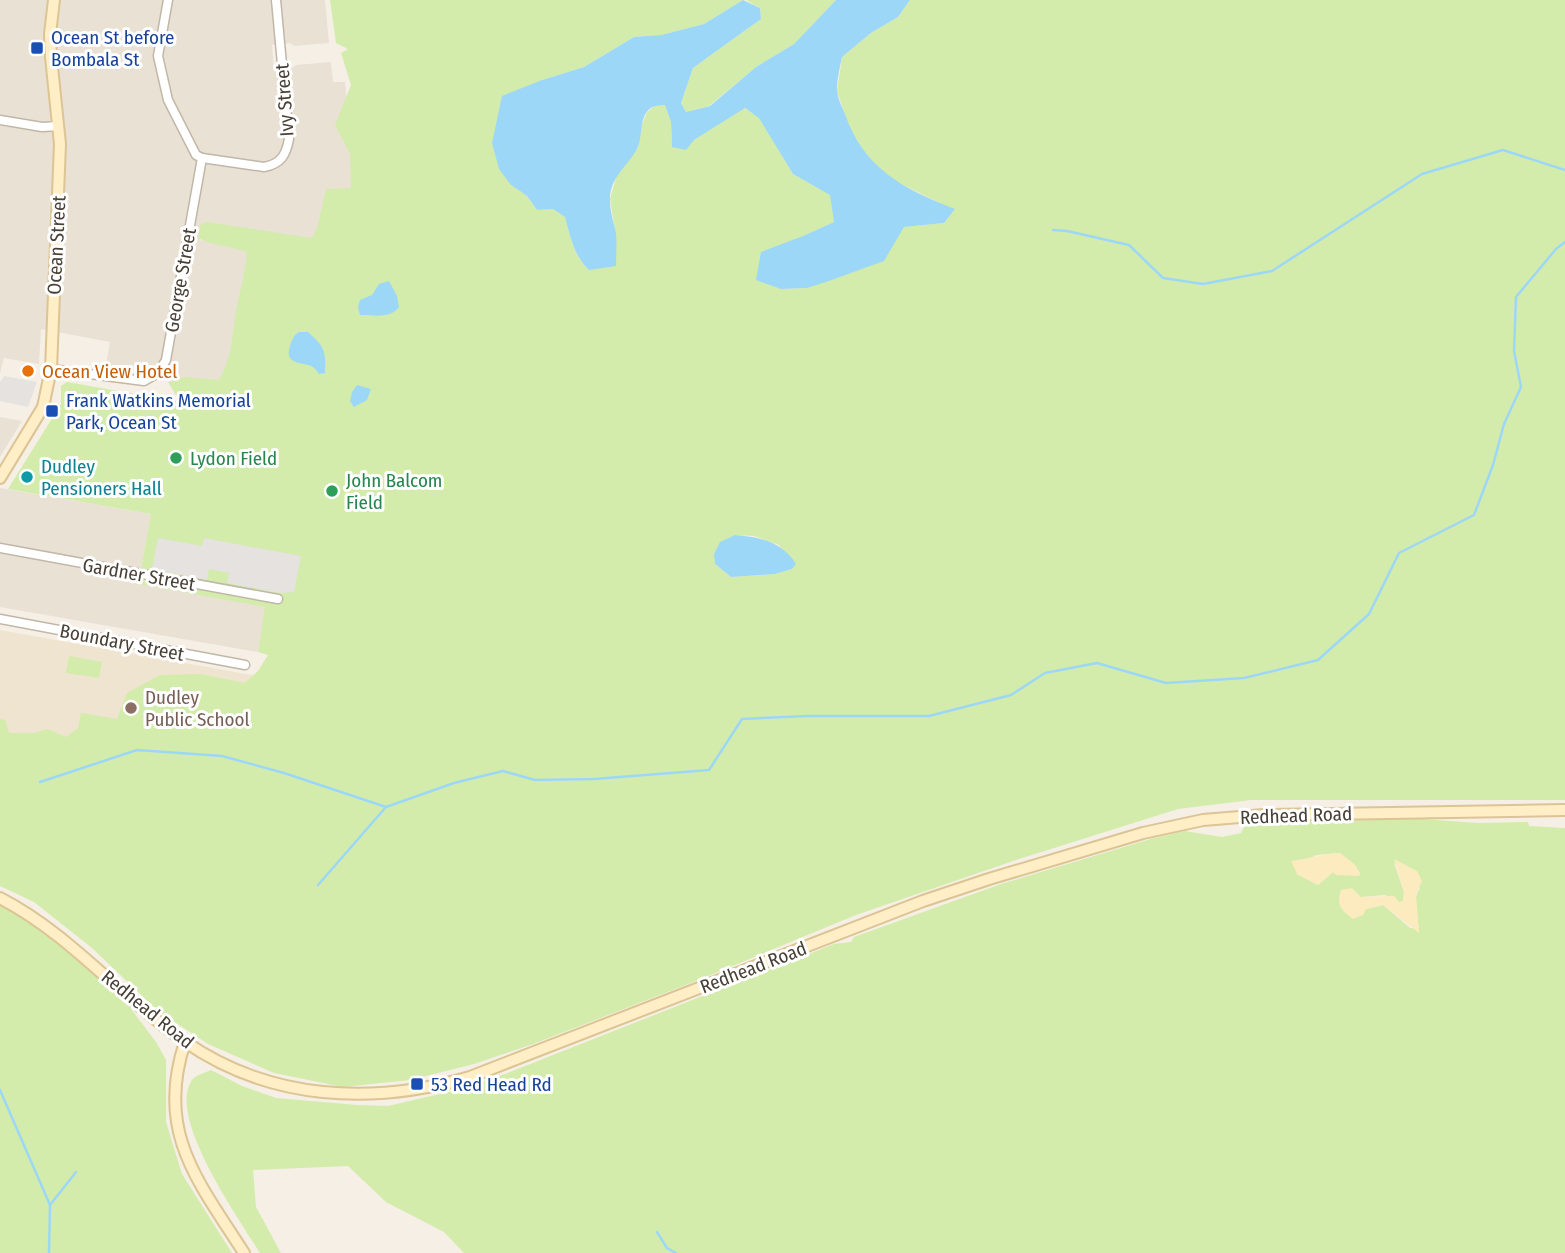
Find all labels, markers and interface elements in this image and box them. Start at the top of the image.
place label: Ocean St before Bombala St [51,26,174,71]
marker: Ocean St before Bombala St [29,40,45,56]
street label: Ivy Street [270,62,299,137]
street label: Ocean Street [42,194,71,295]
street label: George Street [160,225,201,334]
place label: Ocean View Hotel [42,360,177,383]
marker: Ocean View Hotel [20,363,36,379]
place label: Frank Watkins Memorial Park, Ocean St [66,389,251,434]
marker: Frank Watkins Memorial Park, Ocean St [44,403,60,419]
place label: Lydon Field [190,447,277,470]
marker: Lydon Field [168,450,184,466]
place label: Dudley Pensioners Hall [41,455,162,500]
marker: Dudley Pensioners Hall [19,469,35,485]
place label: John Balcom Field [346,469,442,514]
marker: John Balcom Field [324,483,340,499]
street label: Gardner Street [81,553,198,596]
street label: Boundary Street [58,619,187,666]
place label: Dudley Public School [145,686,250,731]
marker: Dudley Public School [123,700,139,716]
street label: Redhead Road [1240,802,1352,829]
street label: Redhead Road [697,937,810,998]
street label: Redhead Road [97,965,199,1054]
place label: 53 Red Head Rd [431,1073,552,1096]
marker: 53 Red Head Rd [409,1076,425,1092]

